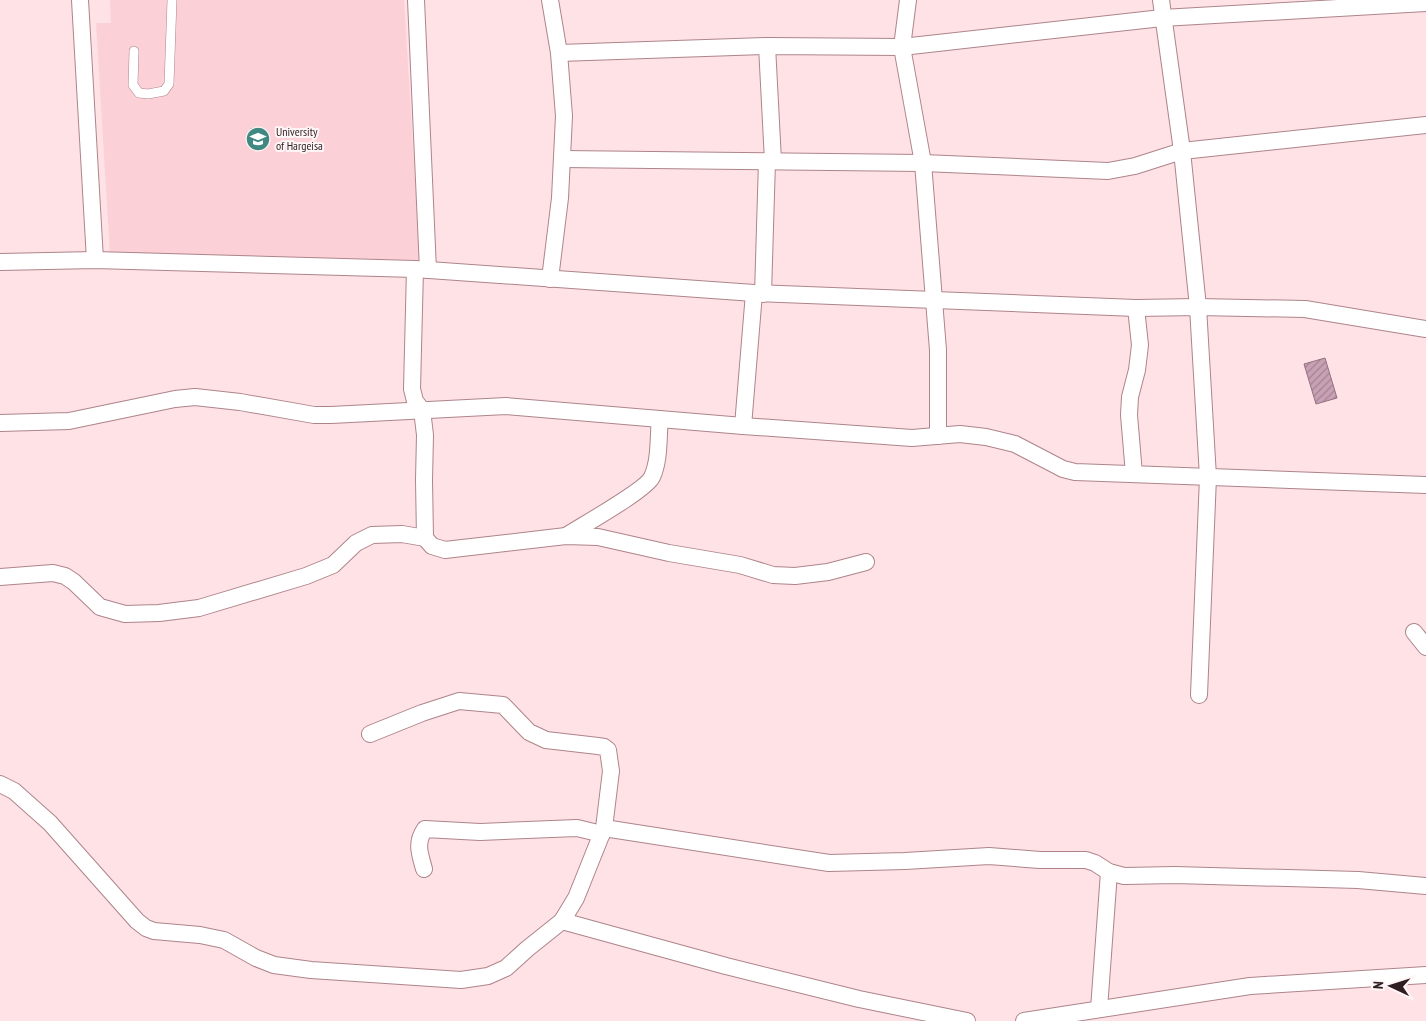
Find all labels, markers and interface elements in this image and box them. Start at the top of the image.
place label: University of Hargeisa [276,124,323,153]
school or university icon: University of Hargeisa [245,126,271,152]
north arrow [1366,961,1416,1011]
text: N [1369,981,1387,989]

